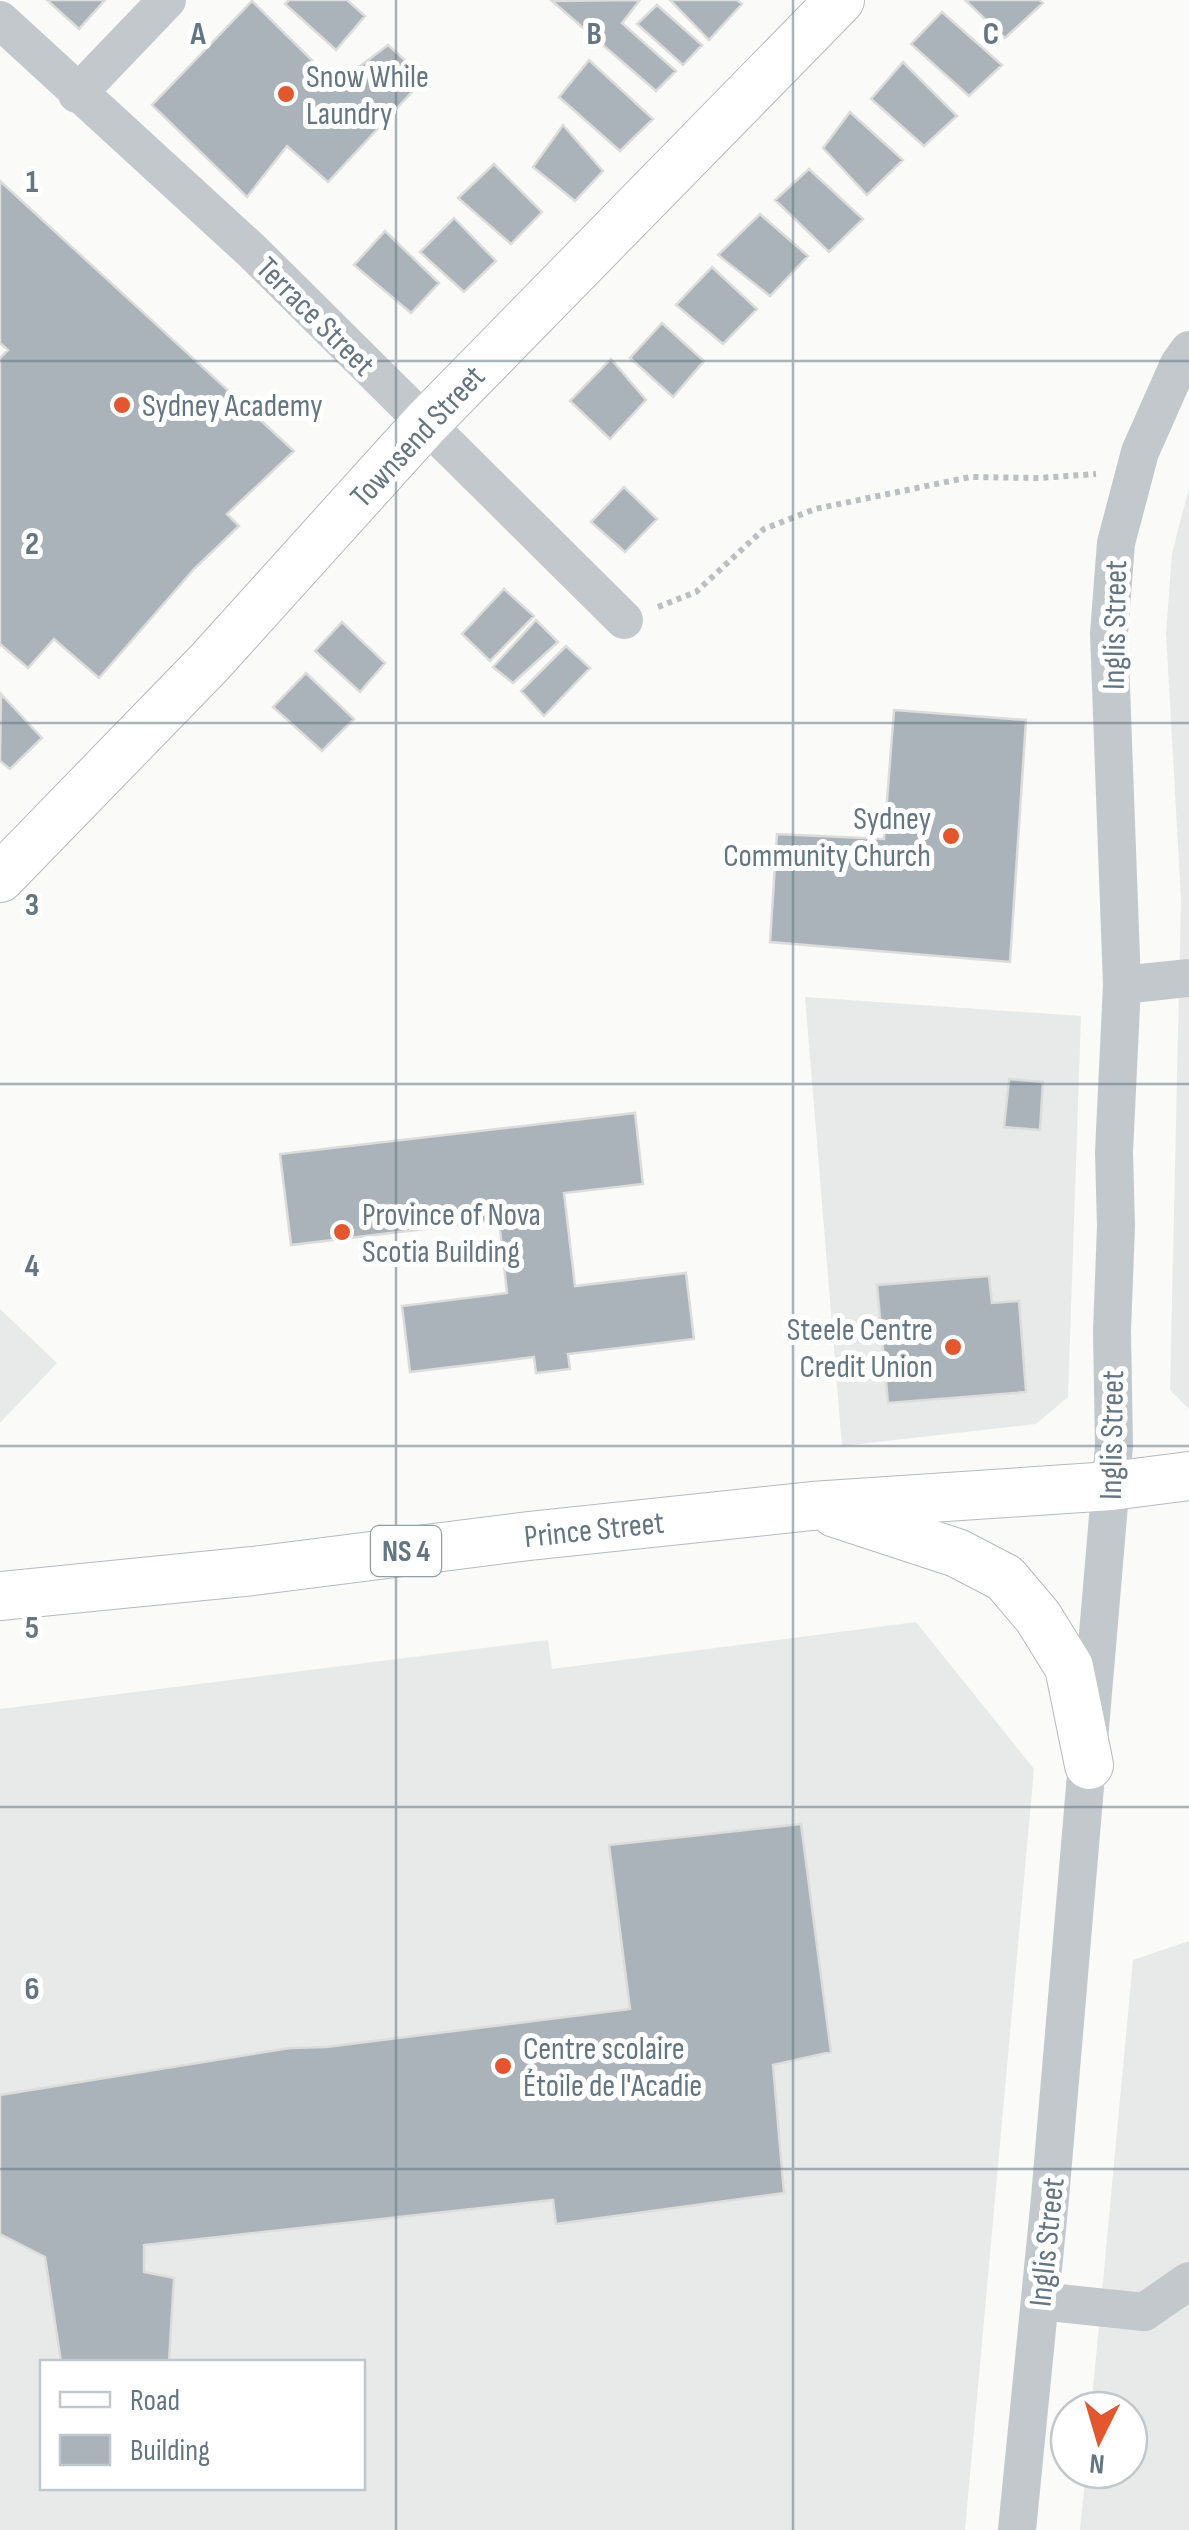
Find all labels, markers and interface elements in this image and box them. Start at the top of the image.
text: A [189,15,206,54]
text: B [586,15,602,54]
text: C [983,15,999,54]
place label: Snow While Laundry [306,58,429,134]
marker: Snow While Laundry [275,83,297,105]
text: 1 [26,163,39,202]
street label: Terrace Street [247,250,382,385]
street label: Townsend Street [343,358,494,516]
place label: Sydney Academy [142,387,323,426]
marker: Sydney Academy [111,394,133,416]
text: 2 [25,525,39,564]
street label: Inglis Street [1095,560,1136,690]
place label: Sydney Community Church [723,800,931,876]
marker: Sydney Community Church [940,825,962,847]
text: 3 [25,886,39,925]
place label: Province of Nova Scotia Building [362,1196,541,1272]
marker: Province of Nova Scotia Building [331,1221,353,1243]
text: 4 [25,1247,40,1286]
place label: Steele Centre Credit Union [787,1311,933,1387]
marker: Steele Centre Credit Union [942,1336,964,1358]
street label: Inglis Street [1092,1370,1133,1500]
street label: Prince Street [522,1504,666,1557]
road number: NS 4 [371,1526,441,1576]
text: 5 [25,1609,39,1648]
text: 6 [24,1970,40,2009]
place label: Centre scolaire Étoile de l'Acadie [523,2030,702,2106]
marker: Centre scolaire Étoile de l'Acadie [492,2055,514,2077]
street label: Inglis Street [1021,2176,1074,2309]
legend [40,2360,365,2490]
text: Road [130,2383,180,2419]
north arrow [1049,2390,1149,2490]
text: Building [130,2433,210,2469]
text: N [1088,2446,1106,2480]

